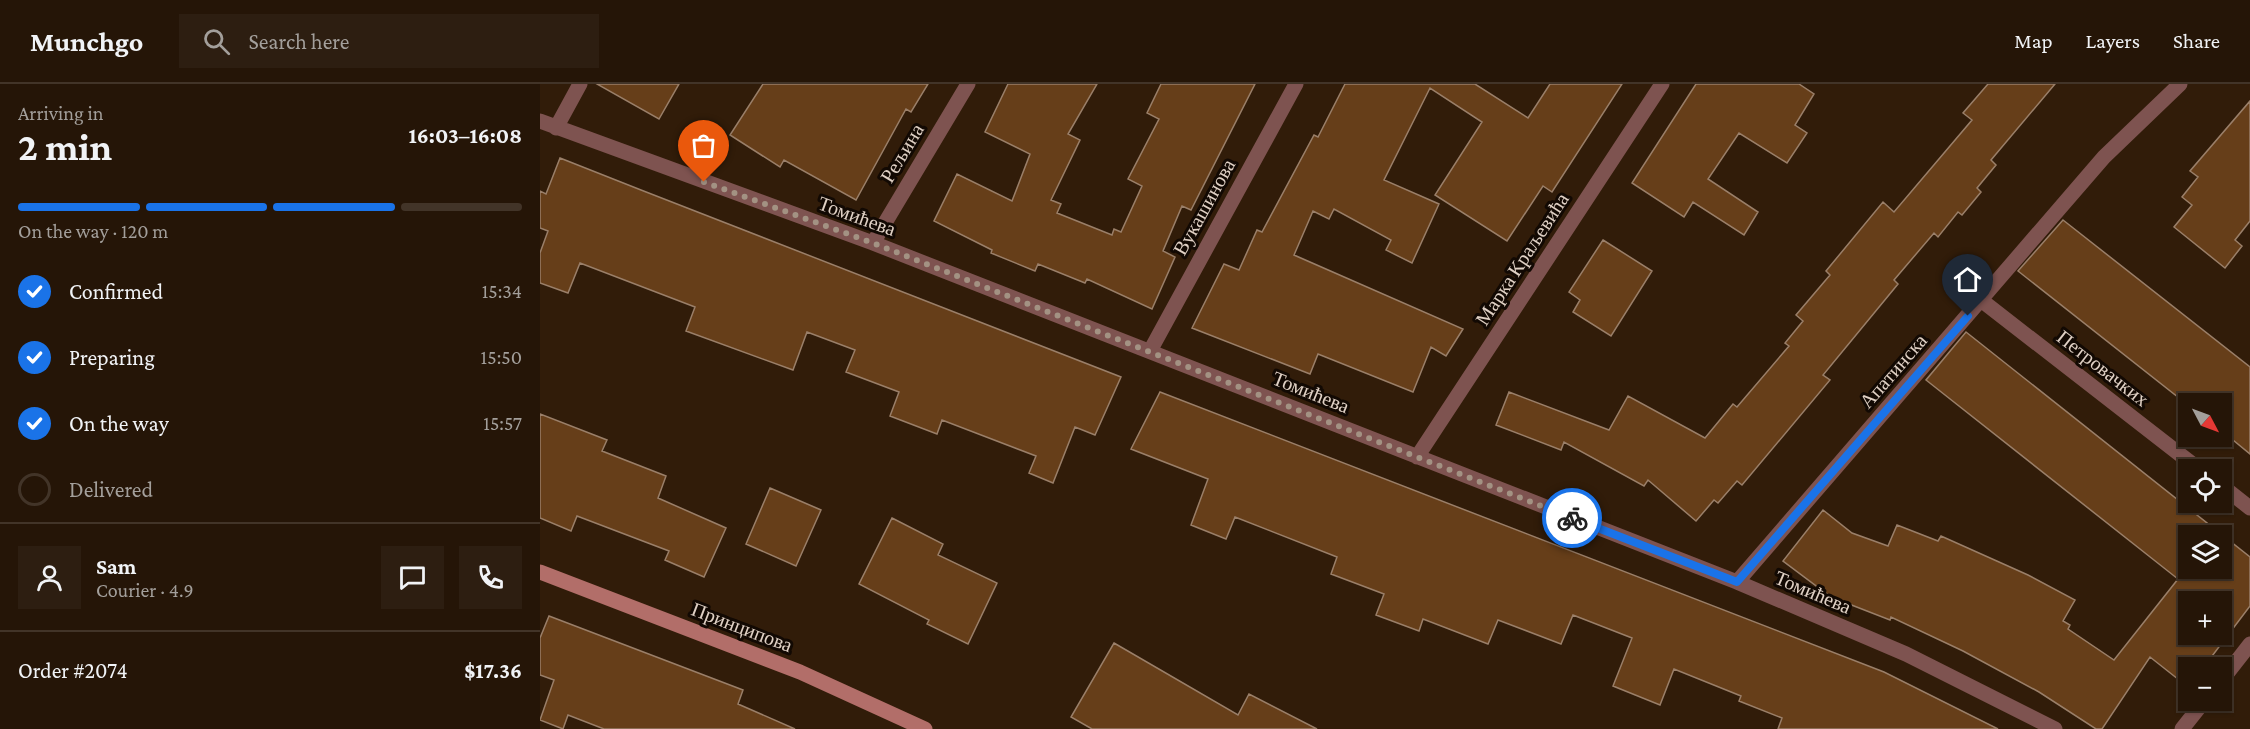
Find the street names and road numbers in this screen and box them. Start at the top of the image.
street label: Рељина [876,120,928,186]
street label: Вукашинова [1169,155,1240,259]
street label: Марка Краљевића [1471,189,1574,330]
street label: Томићева [815,192,899,240]
street label: Петровачких [2052,325,2153,411]
street label: Апатинска [1855,329,1931,412]
street label: Томићева [1270,367,1353,417]
street label: Томићева [1772,566,1855,618]
street label: Принципова [688,598,796,657]

